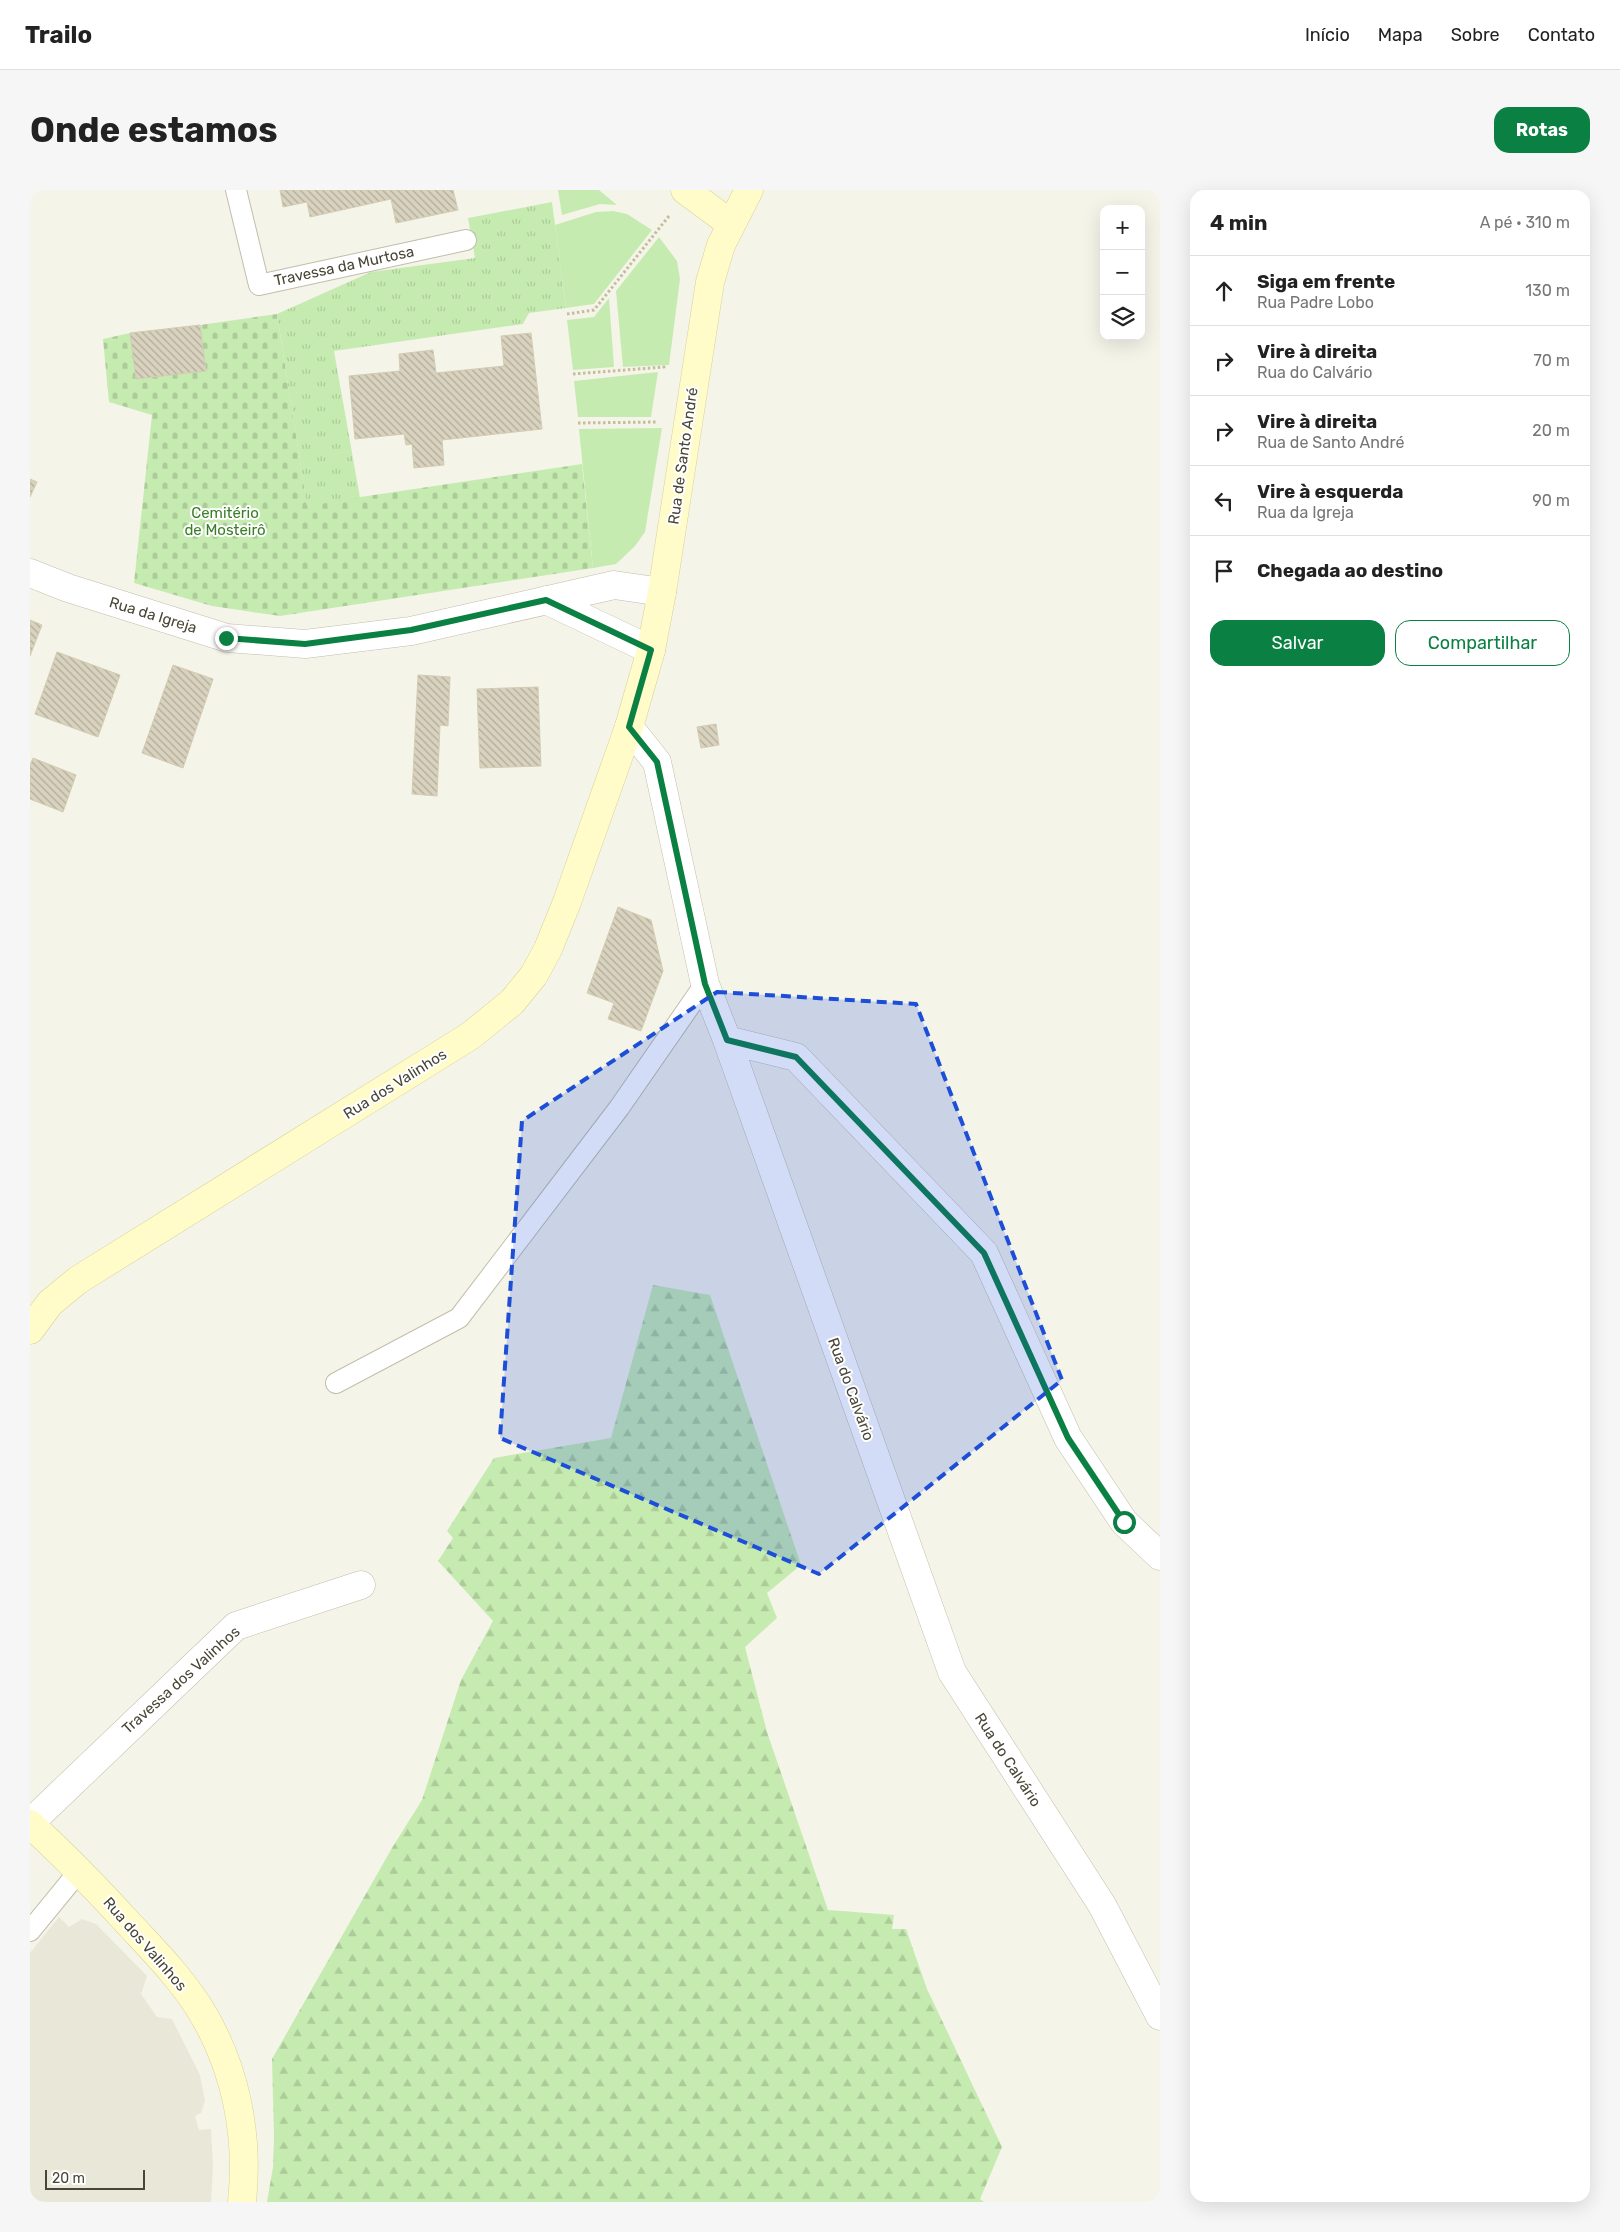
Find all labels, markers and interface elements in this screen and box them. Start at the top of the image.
text: Trailo [25,21,92,49]
text: Início [1305,24,1350,46]
text: Mapa [1378,24,1423,46]
text: Sobre [1451,24,1500,46]
text: Contato [1528,24,1595,46]
button: Rotas [1494,107,1590,153]
text: Onde estamos [30,109,278,151]
map controls [1100,205,1145,340]
button: + [1100,205,1145,250]
text: 4 min [1210,210,1268,235]
text: A pé · 310 m [1480,213,1570,232]
street label: Travessa da Murtosa [272,242,416,290]
button: − [1100,250,1145,295]
text: Siga em frente [1257,270,1395,293]
icon: ahead [1210,277,1238,305]
text: 130 m [1525,281,1570,300]
text: Rua Padre Lobo [1257,293,1374,312]
button: layers [1100,295,1145,340]
text: Vire à direita [1257,340,1377,363]
icon: right [1210,347,1238,375]
text: 70 m [1533,351,1570,370]
text: Rua do Calvário [1257,363,1372,382]
street label: Rua de Santo André [664,386,702,526]
text: Vire à direita [1257,410,1377,433]
icon: right [1210,417,1238,445]
text: 20 m [1532,421,1570,440]
text: Rua de Santo André [1257,433,1404,452]
text: Vire à esquerda [1257,480,1404,503]
icon: left [1210,487,1238,515]
text: 90 m [1532,491,1570,510]
text: Rua da Igreja [1257,503,1354,522]
park label: Cemitério de Mosteirô [184,504,266,539]
icon: arrive [1210,557,1238,585]
text: Chegada ao destino [1257,559,1443,582]
street label: Rua da Igreja [107,593,199,637]
button: Salvar [1210,620,1385,666]
button: Compartilhar [1395,620,1570,666]
route end [215,627,238,650]
street label: Rua dos Valinhos [340,1045,450,1123]
street label: Rua do Calvário [824,1335,878,1443]
route start [1113,1511,1136,1534]
street label: Travessa dos Valinhos [118,1622,244,1738]
street label: Rua do Calvário [971,1710,1045,1810]
street label: Rua dos Valinhos [99,1893,191,1995]
scale bar [45,2167,145,2190]
text: 20 m [52,2170,85,2187]

